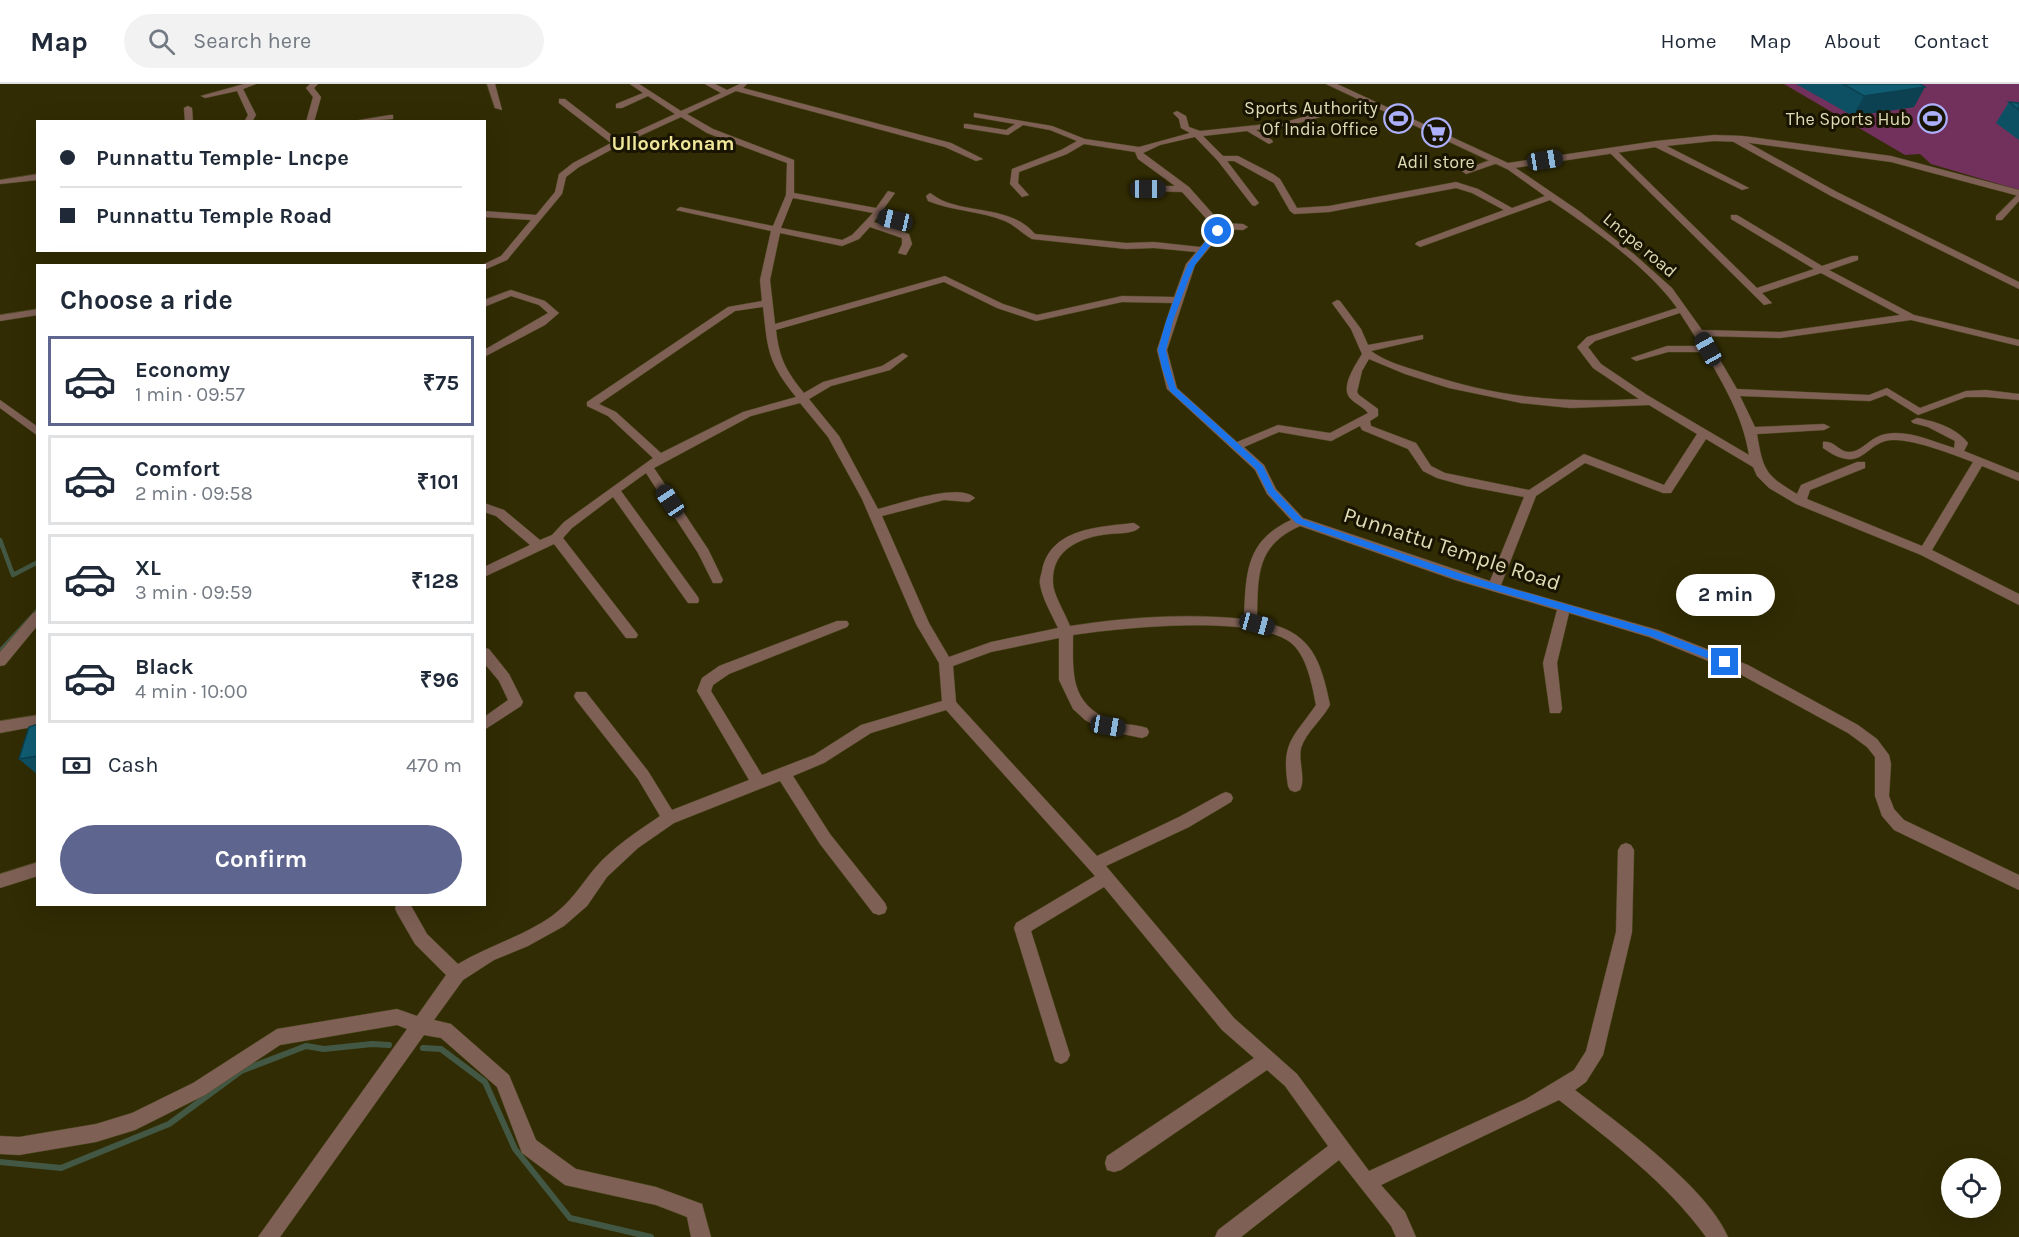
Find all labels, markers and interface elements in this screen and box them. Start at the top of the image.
search box [124,14,544,68]
text: Map [30,25,88,58]
icon: search [145,25,178,58]
text: Search here [193,28,311,54]
text: Home [1661,29,1717,53]
text: Map [1750,29,1791,53]
text: About [1824,29,1881,53]
text: Contact [1914,29,1989,53]
place label: Sports Authority Of India Office [1244,97,1379,140]
sports icon: Sports Authority Of India Office [1383,102,1415,134]
sports icon: The Sports Hub [1916,103,1948,135]
place label: The Sports Hub [1786,108,1911,130]
supermarket icon: Adil store [1420,117,1452,149]
district label: Ulloorkonam [612,132,734,155]
text: Punnattu Temple- Lncpe [96,145,349,171]
car [1526,148,1564,172]
place label: Adil store [1397,151,1475,173]
car [1130,180,1166,198]
text: Punnattu Temple Road [96,203,332,229]
car [875,207,915,233]
street label: Lncpe road [1599,208,1681,282]
route start [1204,217,1231,244]
text: Choose a ride [60,284,233,316]
car [1691,329,1725,369]
icon: car [63,354,117,408]
text: Economy [135,357,230,383]
text: ₹75 [423,370,459,396]
text: 1 min · 09:57 [135,383,245,406]
icon: car [63,453,117,507]
text: Comfort [135,456,220,482]
text: ₹101 [417,469,459,495]
car [652,481,688,521]
text: 2 min · 09:58 [135,482,253,505]
street label: Punnattu Temple Road [1340,502,1564,596]
icon: car [63,552,117,606]
text: XL [135,555,161,581]
text: ₹128 [411,568,459,594]
callout: 2 min [1676,575,1774,617]
text: 3 min · 09:59 [135,581,252,604]
text: 2 min [1698,583,1753,606]
car [1237,611,1277,637]
route end [1711,648,1738,675]
icon: car [63,651,117,705]
text: Black [135,654,194,680]
text: ₹96 [420,667,459,693]
text: 4 min · 10:00 [135,680,248,703]
car [1089,714,1127,738]
icon: cash [60,749,93,782]
text: Cash [108,752,158,778]
text: 470 m [406,754,462,777]
button: Confirm [60,825,462,894]
map controls [1941,1158,2001,1218]
button: locate [1941,1158,2001,1218]

